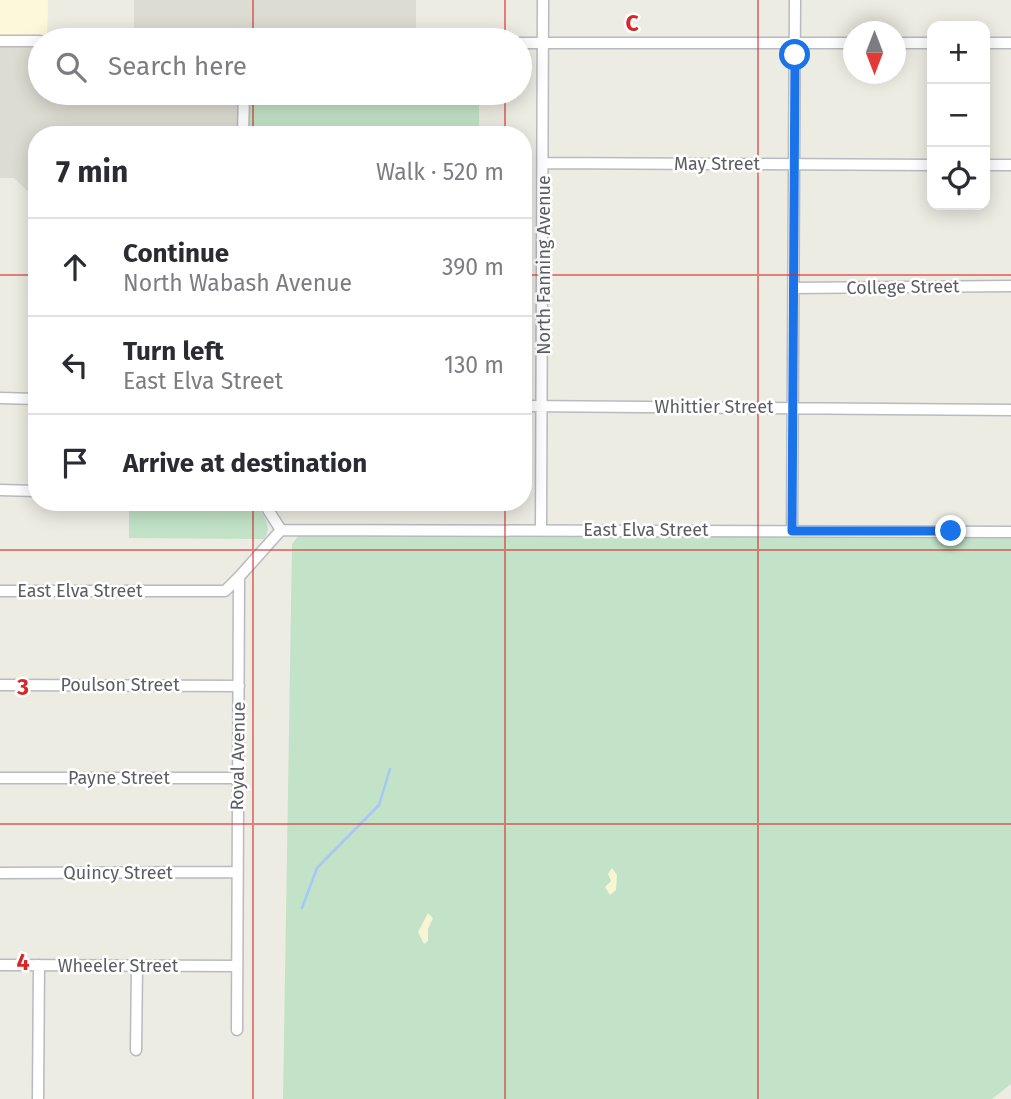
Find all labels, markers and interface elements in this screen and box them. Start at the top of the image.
text: C [625,9,639,37]
north arrow [843,21,906,84]
map controls [927,21,990,210]
button: + [927,21,990,84]
search box [28,28,532,105]
route start [779,39,810,70]
icon: search [52,48,90,86]
text: Search here [108,51,247,82]
button: − [927,84,990,147]
button: locate [927,147,990,210]
street label: May Street [674,153,760,175]
text: 7 min [56,154,128,190]
text: Walk · 520 m [376,158,504,186]
street label: North Fanning Avenue [533,175,555,355]
text: Continue [123,238,229,269]
icon: ahead [56,248,94,286]
text: 390 m [442,253,504,281]
text: North Wabash Avenue [123,269,352,297]
street label: College Street [846,275,960,299]
text: Turn left [123,336,224,367]
icon: left [56,346,94,384]
text: 130 m [444,351,504,379]
text: East Elva Street [123,367,283,395]
street label: Whittier Street [655,396,774,418]
icon: arrive [56,444,94,482]
text: Arrive at destination [123,448,367,479]
route end [935,515,966,546]
street label: East Elva Street [583,519,709,541]
street label: East Elva Street [17,580,143,602]
text: 3 [16,673,29,701]
street label: Poulson Street [60,674,180,696]
street label: Royal Avenue [226,701,250,811]
street label: Payne Street [68,767,170,789]
street label: Quincy Street [63,862,173,884]
text: 4 [17,948,30,976]
street label: Wheeler Street [58,955,179,977]

